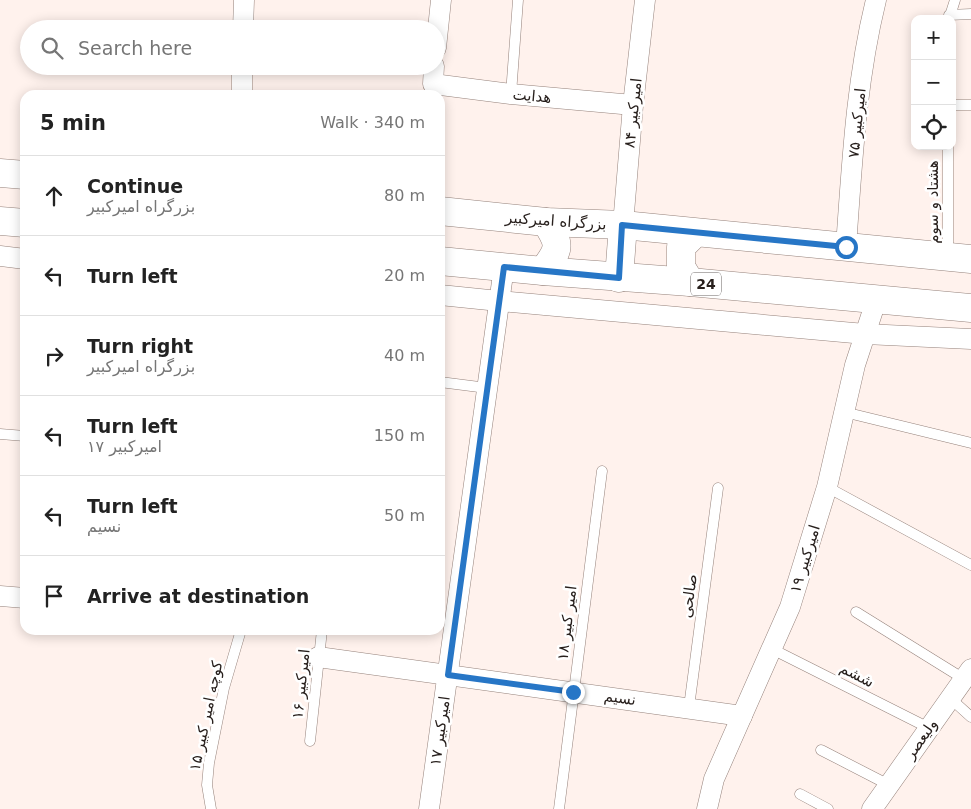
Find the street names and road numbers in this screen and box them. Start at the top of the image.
street label: امیرکبیر ۸۴ [620,77,646,149]
street label: هدایت [512,85,552,107]
street label: امیرکبیر ۷۵ [844,87,870,159]
street label: هشتاد و سوم [924,160,942,244]
street label: بزرگراه امیرکبیر [504,208,607,234]
road number: 24 [691,272,721,296]
street label: امیرکبیر ۱۹ [786,523,824,595]
street label: صالحی [677,573,701,619]
street label: امیر کبیر ۱۸ [553,585,581,661]
street label: امیرکبیر ۱۶ [288,648,314,720]
street label: کوچه امیر کبیر ۱۵ [186,658,227,773]
street label: ششم [837,659,877,691]
street label: نسیم [603,687,637,709]
street label: امیرکبیر ۱۷ [426,695,454,767]
street label: ولیعصر [900,715,941,763]

